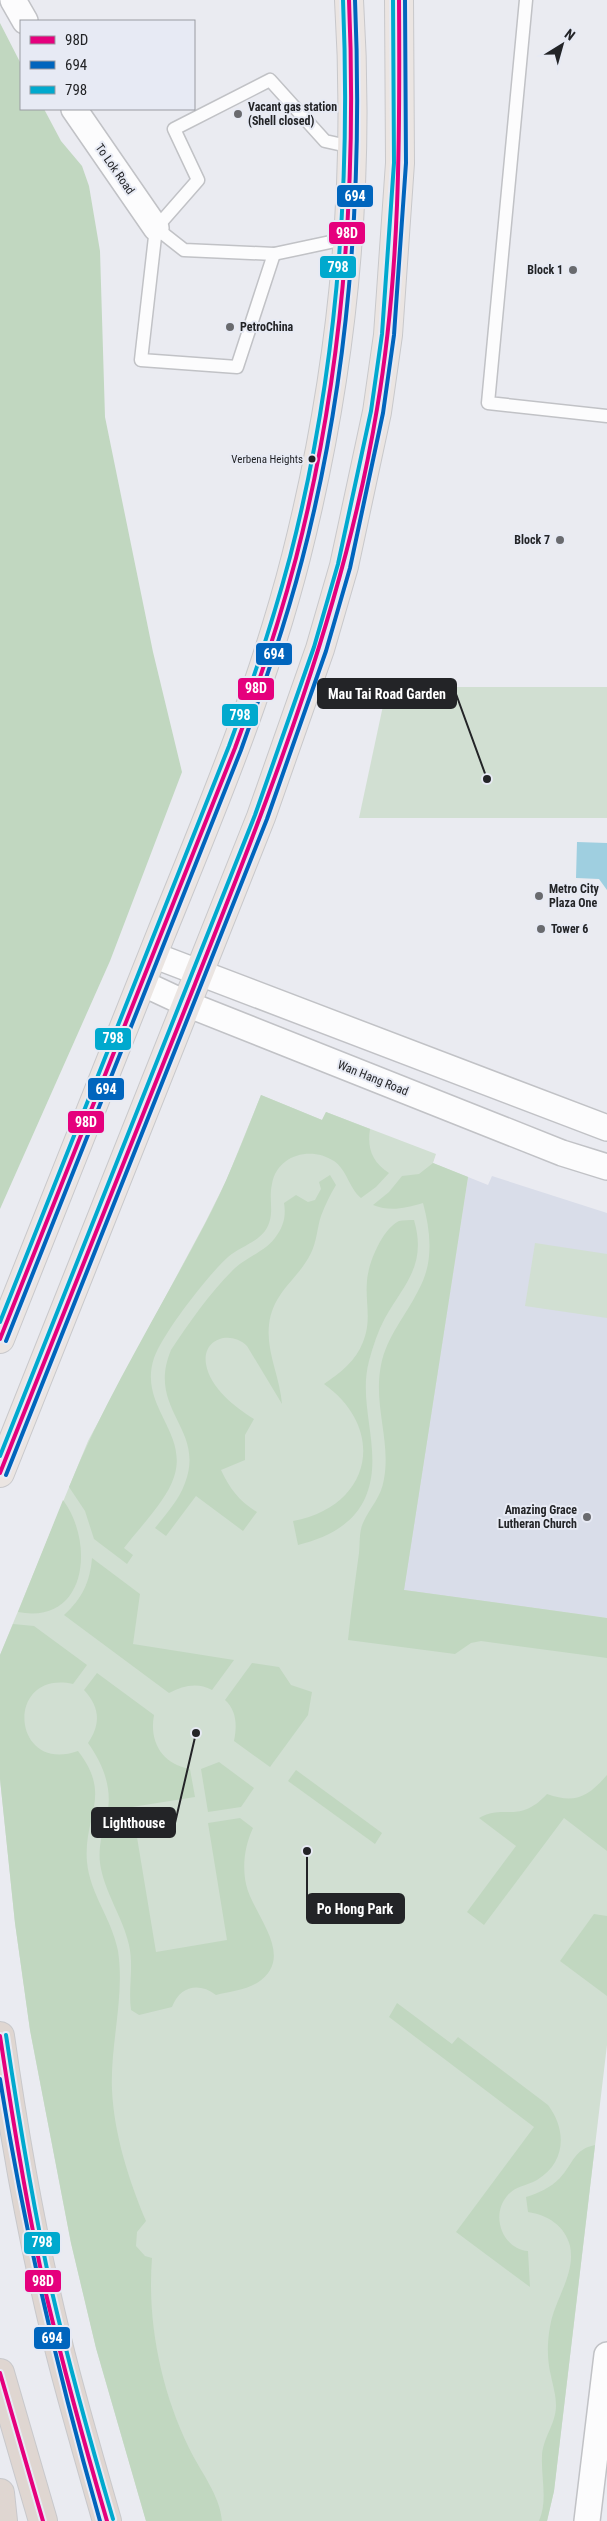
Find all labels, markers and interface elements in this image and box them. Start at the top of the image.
legend [20,20,195,110]
north arrow [537,20,587,70]
text: N [562,26,578,44]
text: 98D [65,31,88,49]
text: 694 [65,56,87,74]
text: 798 [65,81,87,99]
place label: Vacant gas station (Shell closed) [248,100,337,128]
marker: Vacant gas station (Shell closed) [232,108,244,120]
street label: To Lok Road [93,141,138,197]
line badge: 694 [336,184,374,208]
text: 694 [344,188,366,204]
line badge: 98D [328,221,366,245]
text: 98D [336,225,358,241]
line badge: 798 [319,255,357,279]
text: 798 [327,259,349,275]
place label: Block 1 [527,263,563,277]
marker: Block 1 [567,264,579,276]
place label: PetroChina [240,320,294,334]
marker: PetroChina [224,321,236,333]
place label: Verbena Heights [231,453,303,466]
marker: Verbena Heights [307,454,317,464]
place label: Block 7 [514,533,550,547]
marker: Block 7 [554,534,566,546]
line badge: 694 [255,642,293,666]
text: 694 [263,646,285,662]
line badge: 98D [237,677,275,701]
callout: Mau Tai Road Garden [318,679,456,708]
text: 98D [245,680,267,696]
text: Mau Tai Road Garden [328,686,446,702]
line badge: 798 [221,703,259,727]
text: 798 [229,707,251,723]
place label: Metro City Plaza One [549,882,600,910]
marker: Metro City Plaza One [533,890,545,902]
place label: Tower 6 [551,922,588,936]
marker: Tower 6 [535,923,547,935]
line badge: 798 [94,1027,132,1051]
text: 798 [102,1030,124,1046]
street label: Wan Hang Road [336,1057,410,1099]
line badge: 694 [87,1077,125,1101]
text: 694 [95,1081,117,1097]
line badge: 98D [67,1110,105,1134]
text: 98D [75,1114,97,1130]
place label: Amazing Grace Lutheran Church [498,1503,577,1531]
marker: Amazing Grace Lutheran Church [581,1511,593,1523]
callout: Lighthouse [92,1808,175,1837]
text: Lighthouse [103,1815,165,1831]
callout: Po Hong Park [307,1894,404,1923]
text: Po Hong Park [317,1901,394,1917]
line badge: 798 [23,2231,61,2255]
text: 798 [31,2234,53,2250]
line badge: 98D [24,2269,62,2293]
text: 98D [32,2273,54,2289]
line badge: 694 [33,2326,71,2350]
text: 694 [41,2330,63,2346]

